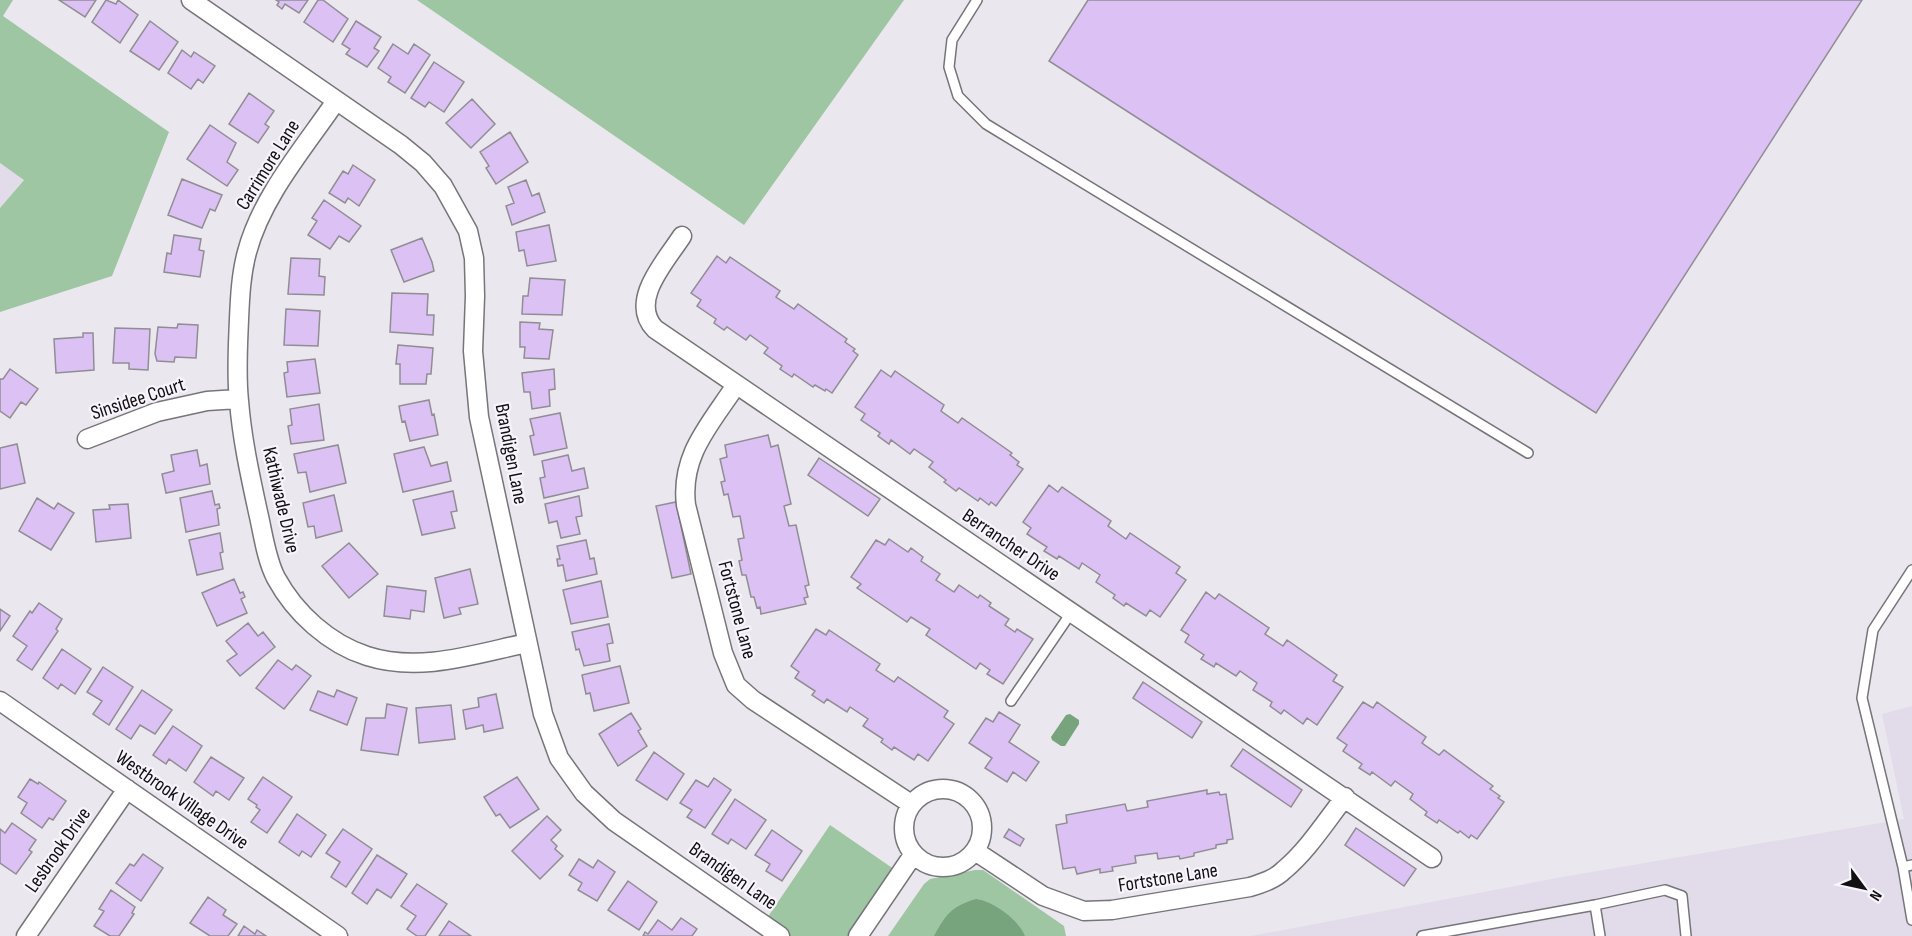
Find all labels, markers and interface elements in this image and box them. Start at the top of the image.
street label: Carrimore Lane [231,115,305,215]
street label: Sinsidee Court [88,373,188,425]
street label: Brandigen Lane [489,402,533,506]
street label: Kathiwade Drive [257,445,305,555]
street label: Berrancher Drive [958,504,1064,586]
street label: Fortstone Lane [712,558,762,662]
street label: Westbrook Village Drive [111,745,253,855]
street label: Lesbrook Drive [20,803,96,897]
street label: Brandigen Lane [684,837,782,915]
street label: Fortstone Lane [1117,858,1219,898]
north arrow [1834,858,1894,918]
text: N [1865,887,1886,904]

